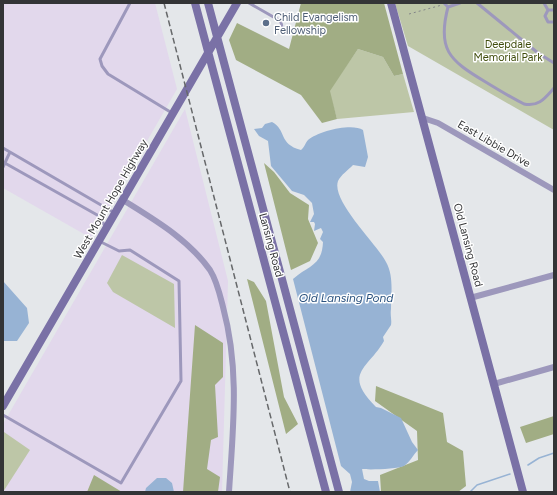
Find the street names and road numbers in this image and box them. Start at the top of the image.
street label: East Libbie Drive [455,118,533,170]
street label: West Mount Hope Highway [71,137,151,261]
street label: Old Lansing Road [451,202,485,288]
street label: Lansing Road [256,212,286,278]

